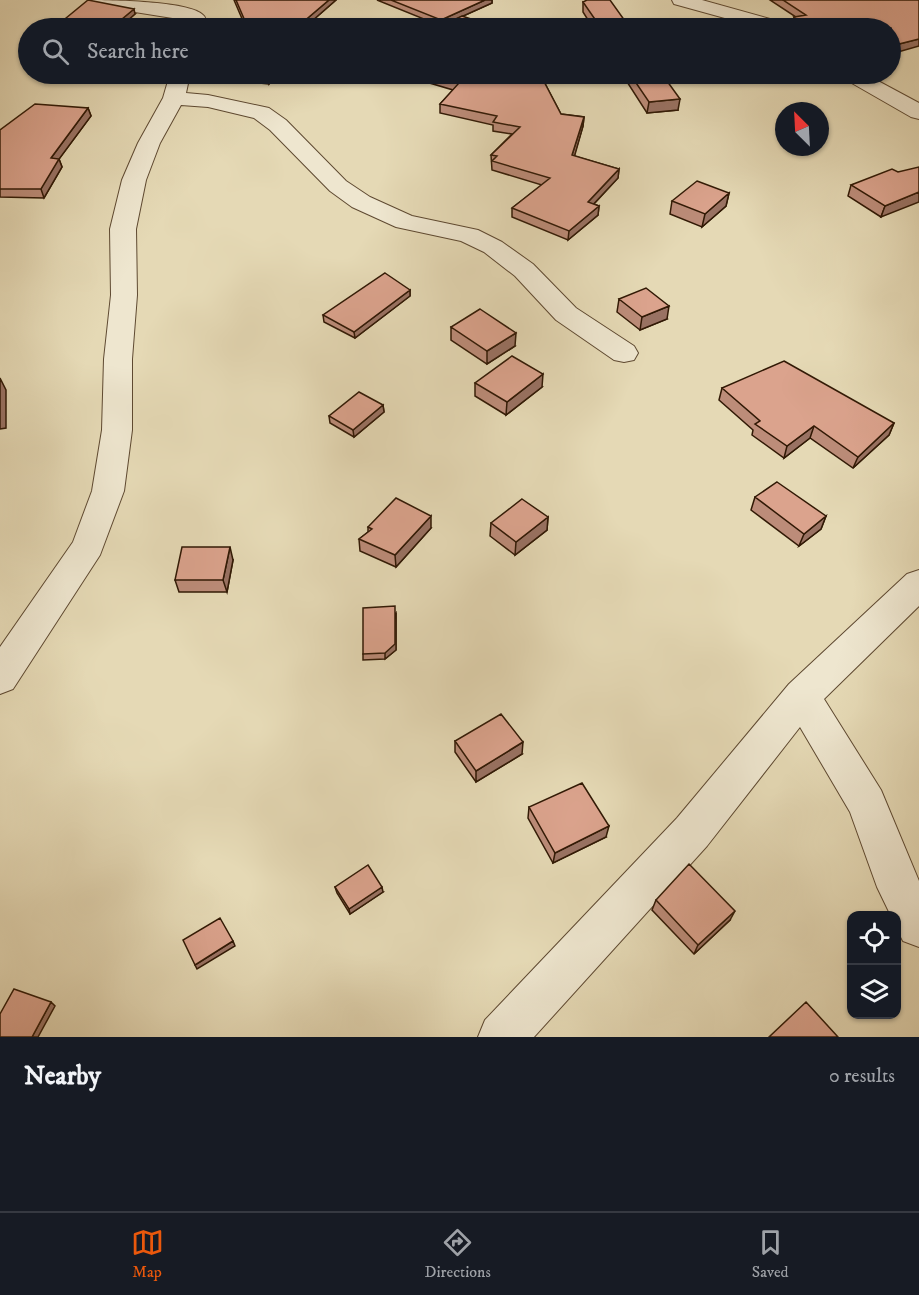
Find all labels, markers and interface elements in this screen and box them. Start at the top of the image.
search box [18,18,901,84]
icon: search [39,35,72,68]
text: Search here [87,38,189,65]
north arrow [775,102,829,156]
map controls [847,911,901,1019]
button: locate [847,911,901,965]
button: layers [847,965,901,1019]
text: Nearby [24,1060,101,1093]
text: 0 results [829,1064,895,1089]
tab: Map [131,1226,164,1282]
tab: Directions [425,1226,491,1282]
tab: Saved [752,1226,789,1282]

